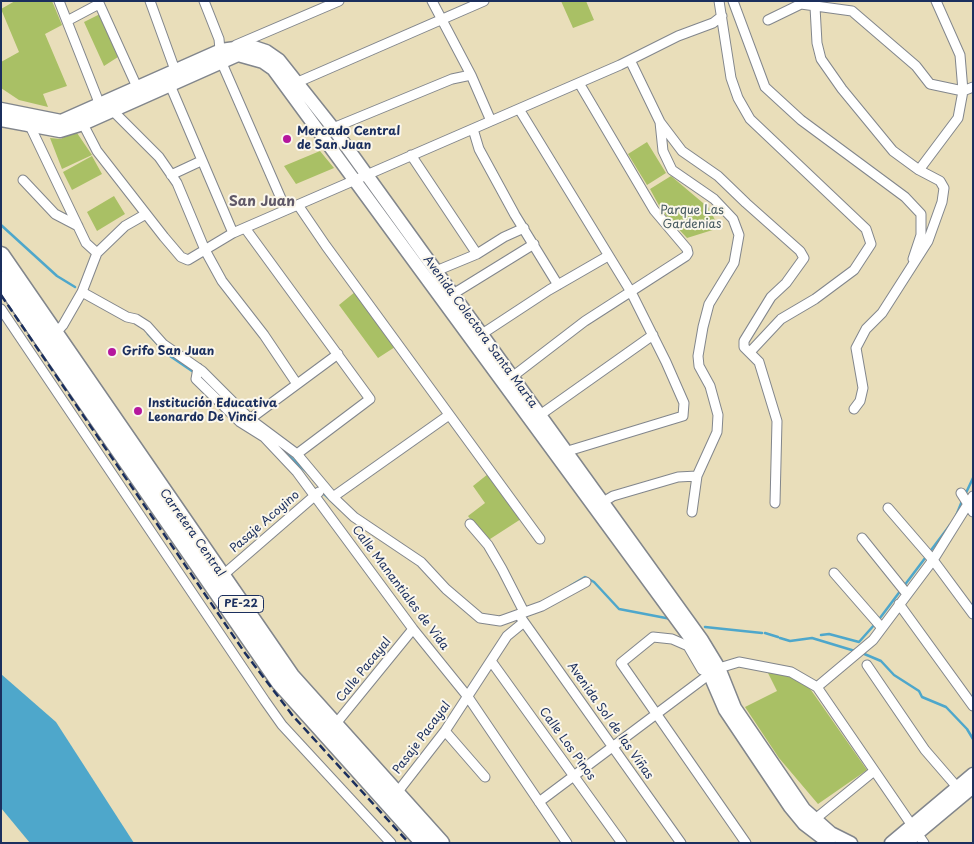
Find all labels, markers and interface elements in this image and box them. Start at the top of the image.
place label: Mercado Central de San Juan [297,125,400,153]
marker: Mercado Central de San Juan [281,133,293,145]
district label: San Juan [229,194,295,210]
park label: Parque Las Gardenias [660,204,724,232]
street label: Avenida Colectora Santa Marta [420,253,540,411]
place label: Grifo San Juan [122,345,214,359]
marker: Grifo San Juan [106,346,118,358]
place label: Institución Educativa Leonardo De Vinci [148,397,277,425]
marker: Institución Educativa Leonardo De Vinci [132,405,144,417]
street label: Carretera Central [156,486,228,580]
street label: Pasaje Acoyino [227,488,303,556]
street label: Calle Manantiales de Vida [349,523,451,653]
road number: PE-22 [218,596,264,612]
street label: Calle Pacayal [334,635,394,705]
street label: Avenida Sol de las Viñas [564,660,656,782]
street label: Pasaje Pacayal [390,699,454,777]
street label: Calle Los Pinos [536,705,598,783]

